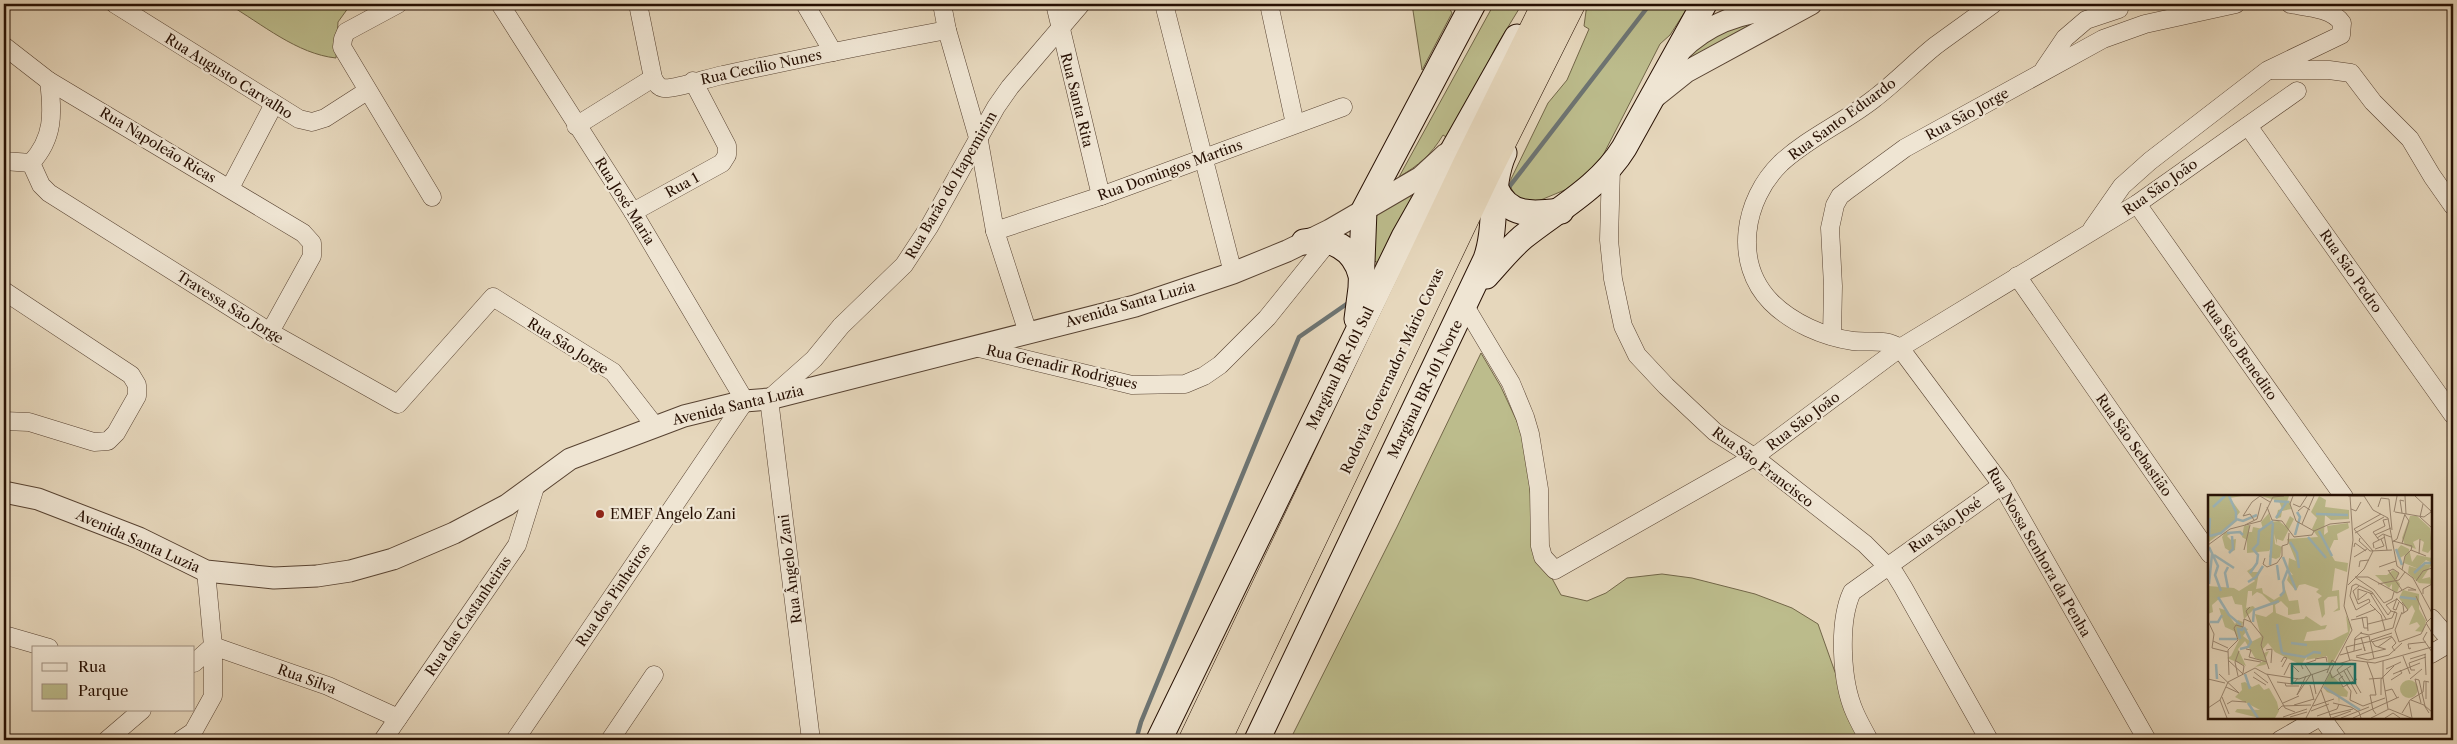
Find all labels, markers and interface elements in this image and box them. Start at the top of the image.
street label: Rua Augusto Carvalho [162,29,296,123]
street label: Rua Cecílio Nunes [699,45,823,89]
street label: Rua Santa Rita [1057,51,1098,150]
street label: Rua Santo Eduardo [1785,74,1899,164]
street label: Rua São Jorge [1922,84,2012,144]
street label: Rua Napoleão Ricas [97,103,219,187]
street label: Rua Barão do Itapemirim [901,108,1001,262]
street label: Rua Domingos Martins [1095,135,1245,205]
street label: Rua José Maria [591,154,659,249]
street label: Rua São João [2119,155,2201,219]
street label: Rua 1 [662,168,702,202]
street label: Rua São Pedro [2316,226,2386,316]
street label: Rodovia Governador Mário Covas [1336,265,1448,477]
street label: Travessa São Jorge [173,267,287,347]
street label: Avenida Santa Luzia [1062,277,1198,331]
street label: Rua São Benedito [2199,296,2281,404]
street label: Marginal BR-101 Sul [1302,304,1378,432]
street label: Rua São Jorge [524,314,612,378]
street label: Marginal BR-101 Norte [1384,317,1466,461]
street label: Rua Genadir Rodrigues [985,341,1139,393]
street label: Avenida Santa Luzia [670,381,806,429]
street label: Rua São João [1763,388,1843,454]
street label: Rua São Sebastião [2092,390,2176,500]
street label: Rua São Francisco [1709,423,1817,511]
street label: Rua Nossa Senhora da Penha [1983,464,2095,641]
street label: Rua São José [1905,493,1985,557]
inset map [2208,495,2432,719]
street label: Avenida Santa Luzia [72,505,203,577]
place label: EMEF Angelo Zani [610,505,736,523]
marker: EMEF Angelo Zani [594,508,606,520]
street label: Rua Ângelo Zani [774,513,806,625]
street label: Rua dos Pinheiros [572,540,654,650]
street label: Rua das Castanheiras [421,553,515,679]
legend [32,646,195,712]
text: Rua [78,657,106,676]
street label: Rua Silva [275,660,339,698]
text: Parque [78,681,128,700]

